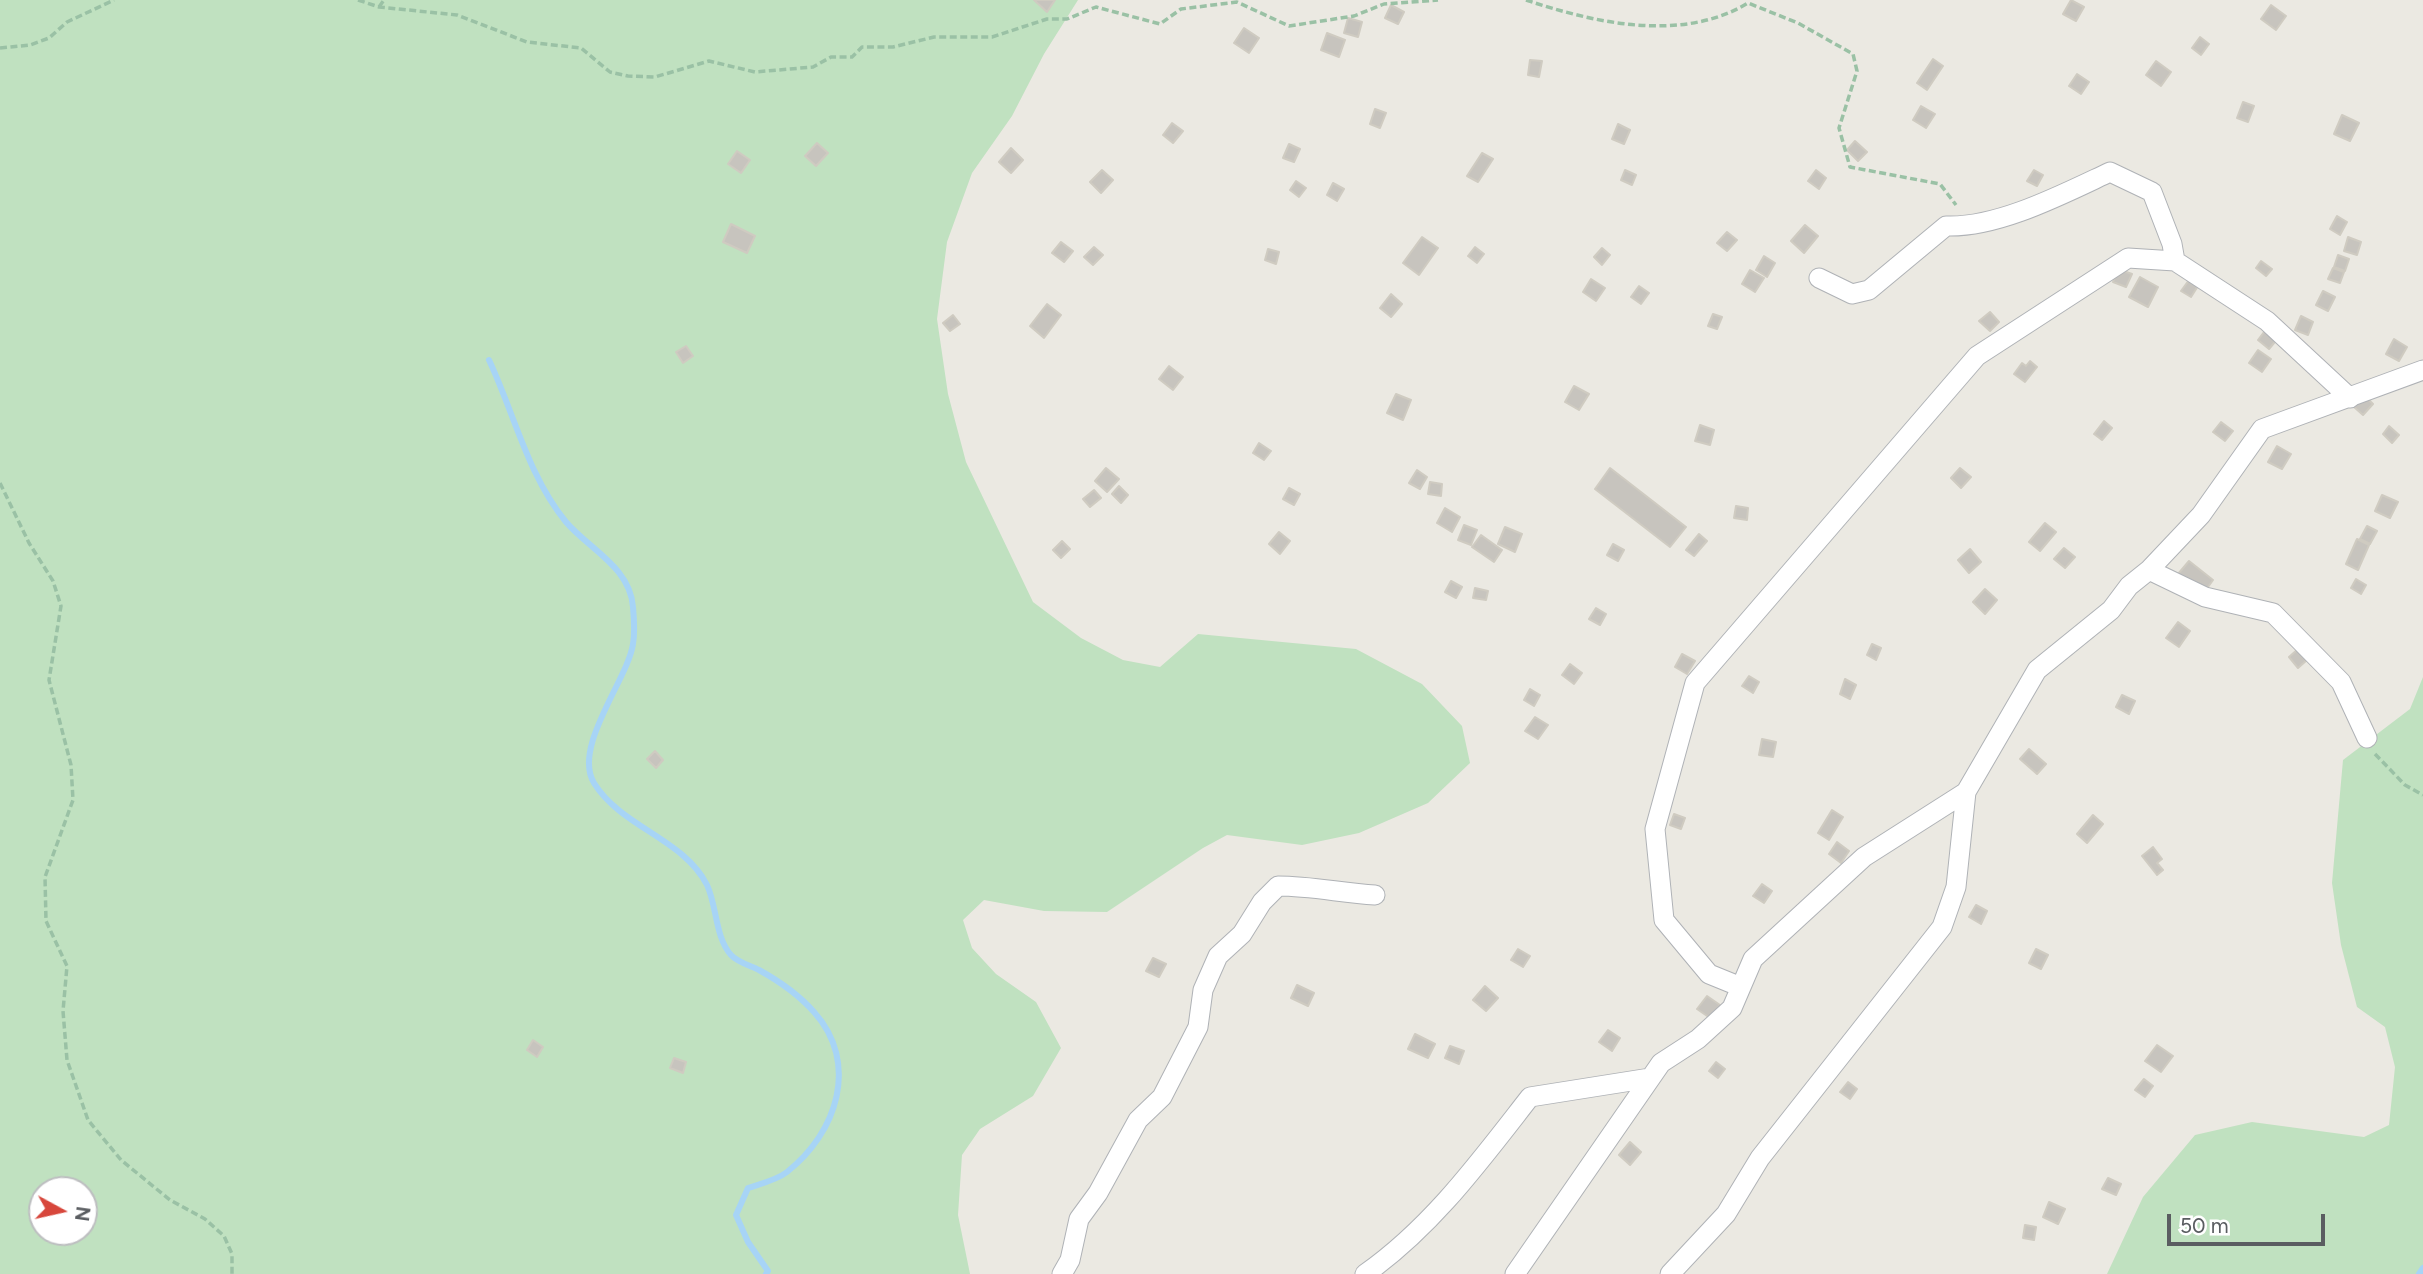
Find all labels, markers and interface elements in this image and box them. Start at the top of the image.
north arrow [28,1176,98,1246]
scale bar [2171,1200,2328,1244]
text: N [70,1205,95,1223]
text: 50 m [2180,1213,2229,1238]

